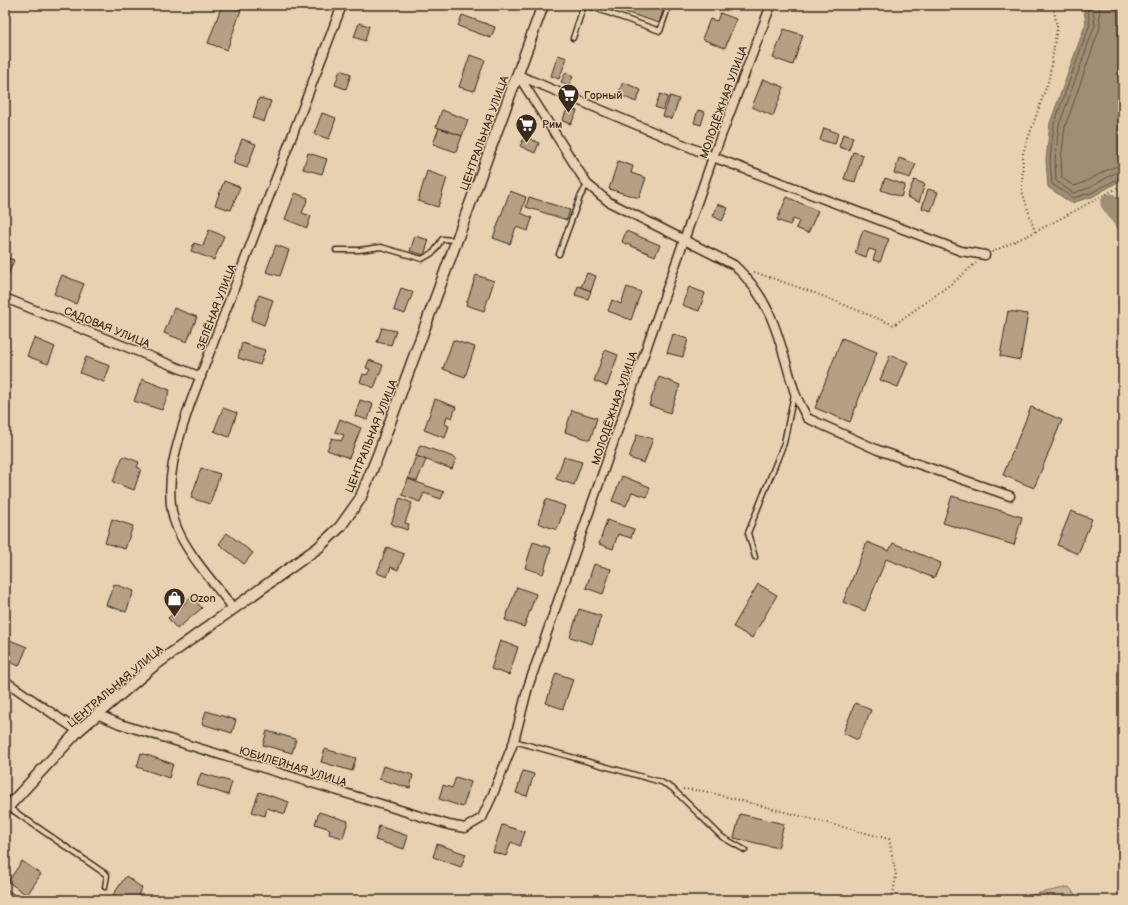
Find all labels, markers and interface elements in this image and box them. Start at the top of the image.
street label: МОЛОДЁЖНАЯ УЛИЦА [696,43,750,160]
street label: ЦЕНТРАЛЬНАЯ УЛИЦА [458,74,511,192]
supermarket icon: Горный [556,82,582,115]
place label: Горный [584,89,622,102]
supermarket icon: Рим [514,111,540,144]
place label: Рим [542,118,562,131]
street label: ЗЕЛЁНАЯ УЛИЦА [193,262,239,352]
street label: САДОВАЯ УЛИЦА [62,304,152,351]
street label: МОЛОДЁЖНАЯ УЛИЦА [588,349,640,467]
street label: ЦЕНТРАЛЬНАЯ УЛИЦА [343,377,400,495]
shop icon: Ozon [162,585,188,618]
place label: Ozon [190,592,216,605]
street label: ЦЕНТРАЛЬНАЯ УЛИЦА [65,642,166,730]
street label: ЮБИЛЕЙНАЯ УЛИЦА [238,744,349,789]

